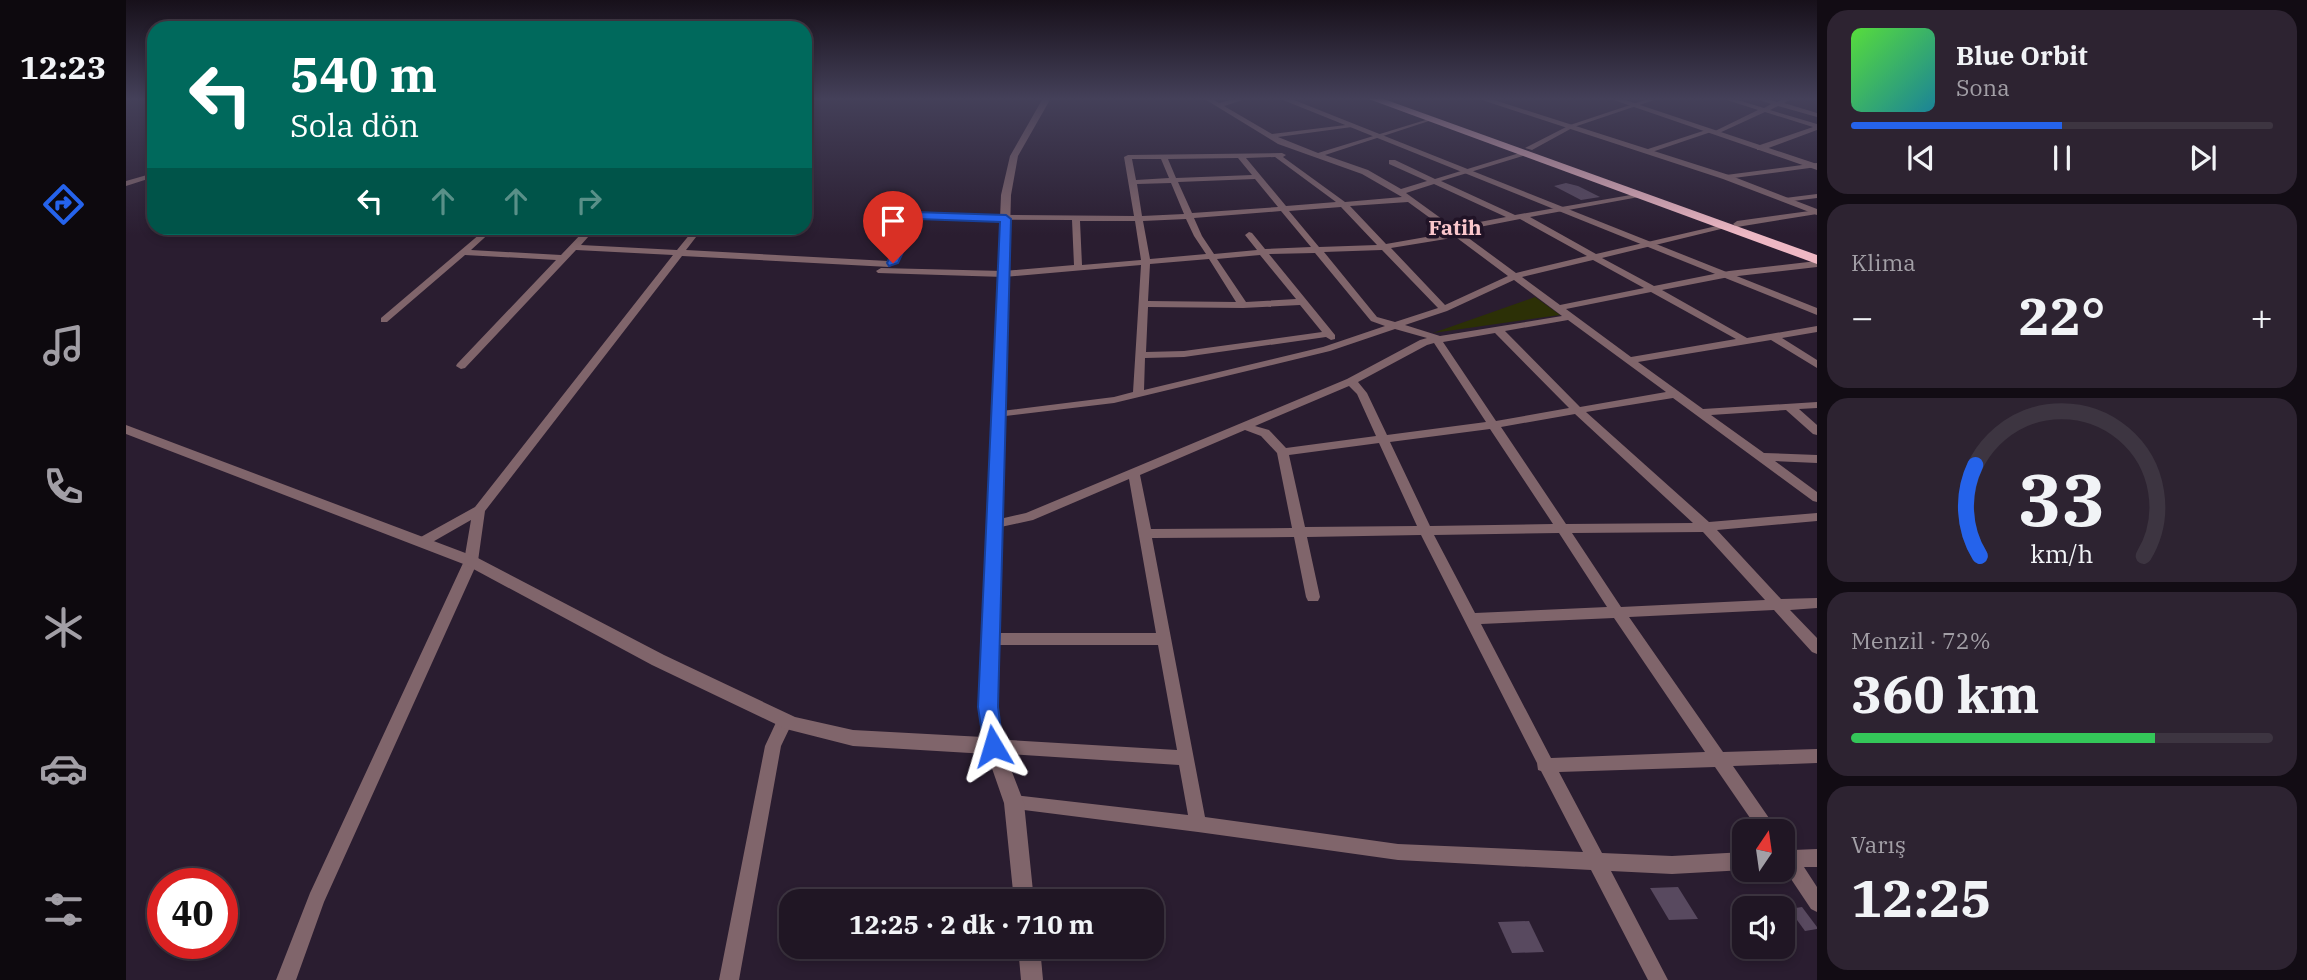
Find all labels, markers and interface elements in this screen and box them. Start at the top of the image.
text: Blue Orbit [1956,38,2088,72]
text: 540 m [290,42,437,105]
text: 12:23 [20,46,106,88]
icon: left [175,49,266,140]
text: Sona [1956,72,2010,102]
text: Sola dön [290,104,419,146]
icon: previous [1902,139,1940,177]
icon: pause [2043,139,2081,177]
icon: next [2184,139,2222,177]
icon: directions [39,180,88,229]
icon: left [351,182,389,220]
icon: ahead [424,182,462,220]
icon: ahead [497,182,535,220]
icon: right [570,182,608,220]
pin [863,191,923,263]
icon: arrive [874,202,912,240]
district label: Fatih [1428,213,1482,241]
text: Klima [1851,247,1916,277]
text: 22° [2019,282,2105,349]
text: − [1851,292,1874,341]
text: + [2250,292,2273,341]
icon: music [39,321,88,370]
text: 33 [2018,451,2106,546]
icon: phone [39,462,88,511]
text: km/h [2030,537,2094,570]
icon: climate [39,603,88,652]
text: Menzil · 72% [1851,625,1991,655]
text: 360 km [1851,660,2040,727]
position arrow [956,709,1030,783]
icon: car [39,744,88,793]
north arrow [1732,819,1796,882]
map controls [1732,819,1795,959]
text: Varış [1851,829,1906,859]
text: 12:25 [1851,864,1992,931]
speed limit sign: 40 [147,868,238,959]
icon: filters [39,885,88,934]
button: sound [1732,896,1795,959]
text: 12:25 · 2 dk · 710 m [849,907,1094,941]

